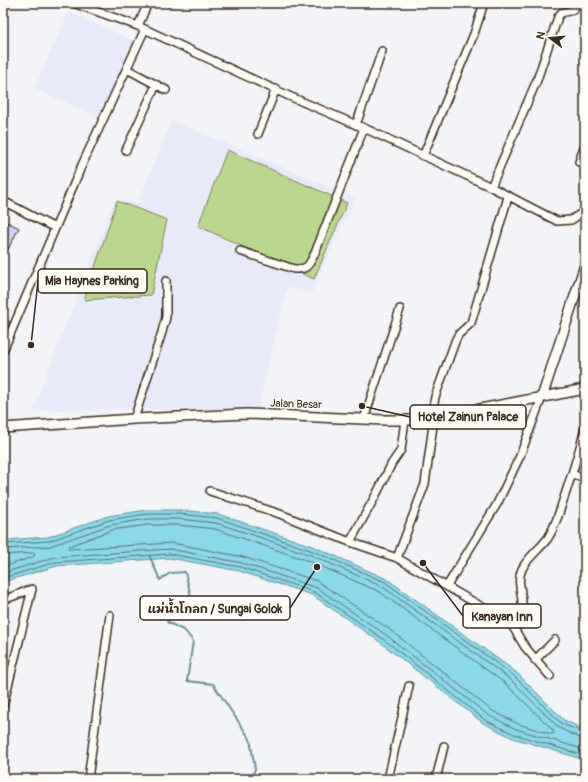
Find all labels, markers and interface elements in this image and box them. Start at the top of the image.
north arrow [530,18,570,58]
text: N [534,29,548,41]
callout: Mia Haynes Parking [38,269,147,293]
text: Mia Haynes Parking [45,274,139,289]
street label: Jalan Besar [270,397,322,411]
callout: Hotel Zainun Palace [410,405,526,429]
text: Hotel Zainun Palace [418,410,519,425]
callout: แม่น้ำโกลก / Sungai Golok [140,596,290,620]
text: แม่น้ำโกลก / Sungai Golok [148,598,283,617]
callout: Kanayan Inn [463,604,541,628]
text: Kanayan Inn [471,610,533,625]

